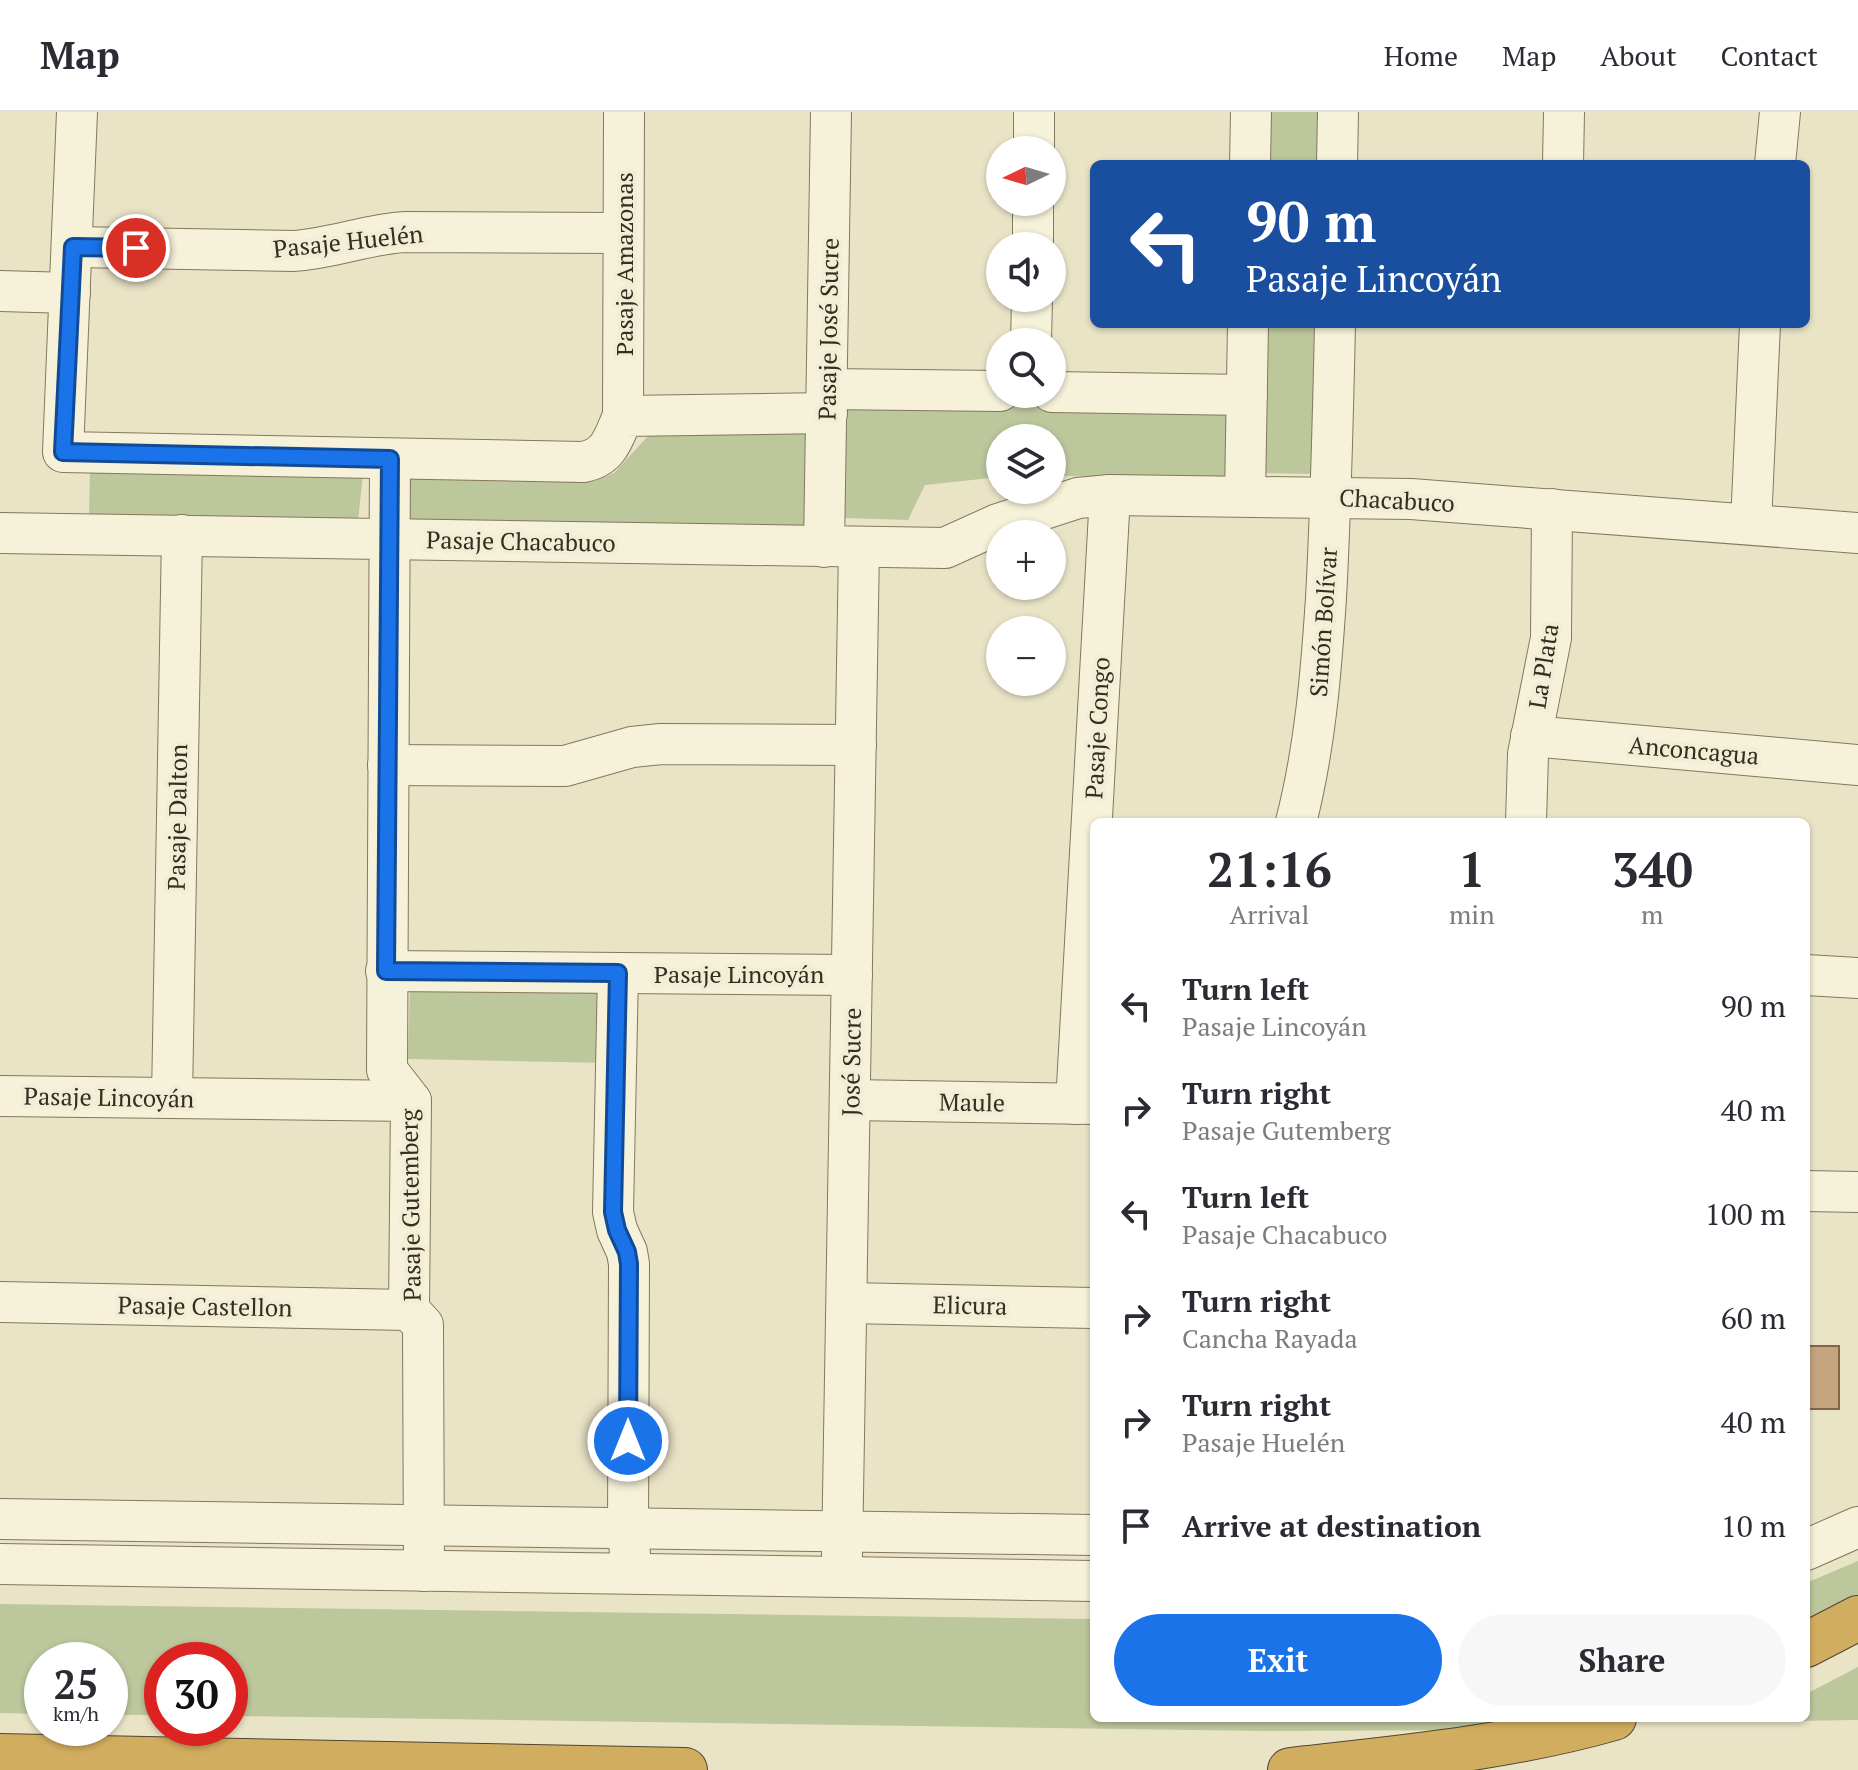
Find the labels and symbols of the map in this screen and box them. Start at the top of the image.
north arrow [986,136,1066,216]
street label: Pasaje Amazonas [608,172,640,356]
pin [102,214,170,282]
street label: Pasaje Huelén [271,217,425,265]
street label: Pasaje José Sucre [810,237,846,421]
street label: Chacabuco [1338,481,1456,519]
street label: Pasaje Chacabuco [426,523,616,559]
street label: Simón Bolívar [1302,545,1344,698]
street label: La Plata [1520,621,1566,711]
street label: Pasaje Congo [1077,656,1117,800]
street label: Anconcagua [1627,728,1761,772]
street label: Pasaje Dalton [160,743,194,891]
street label: Pasaje Lincoyán [654,958,824,990]
street label: José Sucre [834,1007,868,1117]
street label: Pasaje Lincoyán [23,1080,195,1114]
street label: Maule [939,1085,1005,1119]
street label: Pasaje Gutemberg [392,1108,428,1302]
street label: Pasaje Castellon [117,1288,293,1324]
street label: Elicura [932,1288,1008,1322]
position arrow [586,1399,670,1483]
speed limit sign: 30 [144,1642,248,1746]

